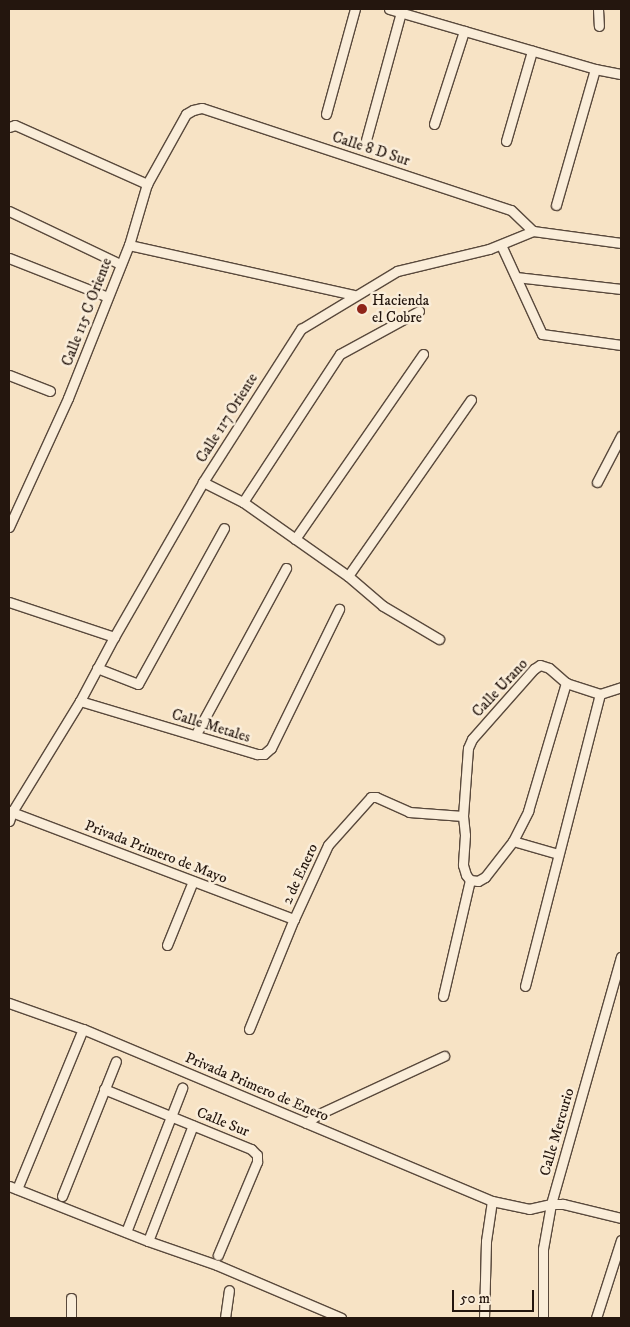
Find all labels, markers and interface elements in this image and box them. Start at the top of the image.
street label: Calle 8 D Sur [330,128,412,170]
street label: Calle 115 C Oriente [58,255,116,369]
place label: Hacienda el Cobre [372,291,429,326]
marker: Hacienda el Cobre [356,303,368,315]
street label: Calle 117 Oriente [192,370,262,466]
street label: Calle Urano [469,655,531,721]
street label: Calle Metales [169,706,253,746]
street label: Privada Primero de Mayo [82,817,230,887]
street label: 2 de Enero [278,841,322,907]
street label: Privada Primero de Enero [182,1049,332,1125]
street label: Calle Mercurio [536,1086,578,1178]
street label: Calle Sur [194,1103,252,1141]
scale bar [455,1280,538,1312]
text: 50 m [460,1289,490,1308]

